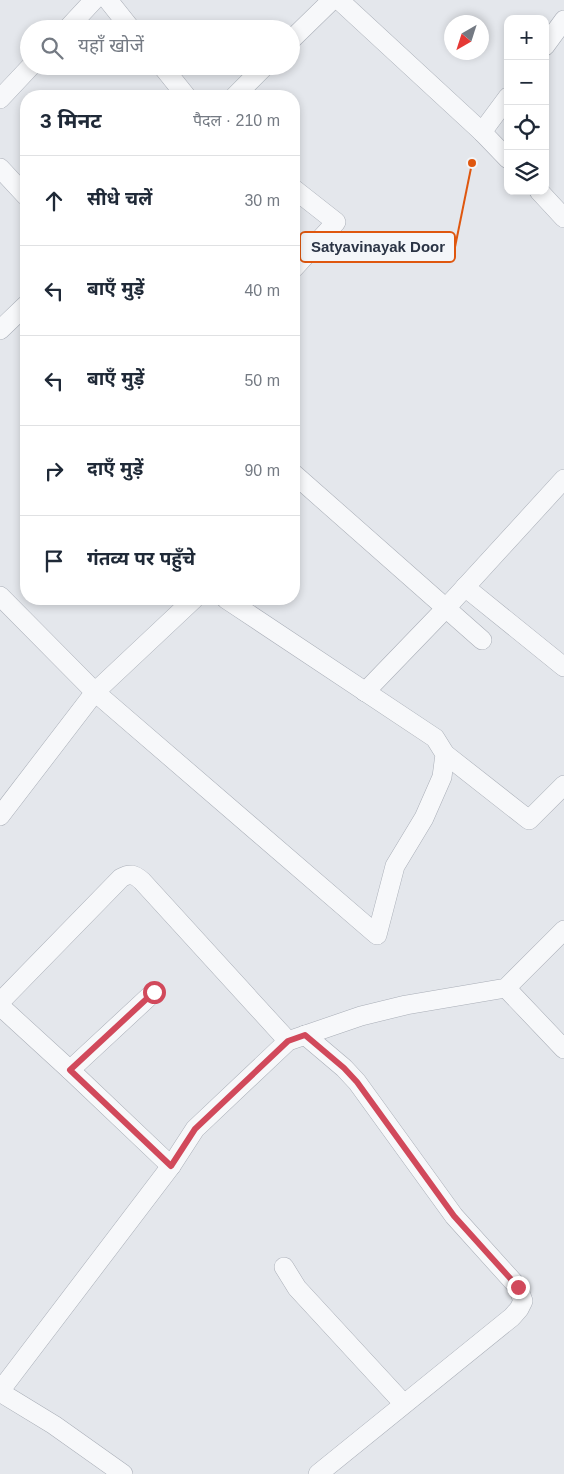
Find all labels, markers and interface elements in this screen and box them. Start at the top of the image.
north arrow [444,15,489,60]
map controls [504,15,549,195]
button: + [504,15,549,60]
search box [20,20,300,75]
icon: search [38,34,66,62]
text: यहाँ खोजें [78,35,144,56]
button: − [504,60,549,105]
button: locate [504,105,549,150]
text: 3 मिनट [40,109,102,132]
text: पैदल · 210 m [193,112,280,129]
button: layers [504,150,549,195]
icon: ahead [40,187,68,215]
text: सीधे चलें [87,188,152,209]
text: 30 m [244,192,280,209]
callout: Satyavinayak Door [300,232,455,262]
text: Satyavinayak Door [311,238,445,255]
icon: left [40,277,68,305]
text: बाएँ मुड़ें [87,278,144,299]
text: 40 m [244,282,280,299]
icon: left [40,367,68,395]
text: बाएँ मुड़ें [87,368,144,389]
text: 50 m [244,372,280,389]
icon: right [40,457,68,485]
text: दाएँ मुड़ें [87,458,143,479]
text: 90 m [244,462,280,479]
icon: arrive [40,547,68,575]
text: गंतव्य पर पहुँचे [87,548,195,569]
route start [143,981,166,1004]
route end [507,1276,530,1299]

